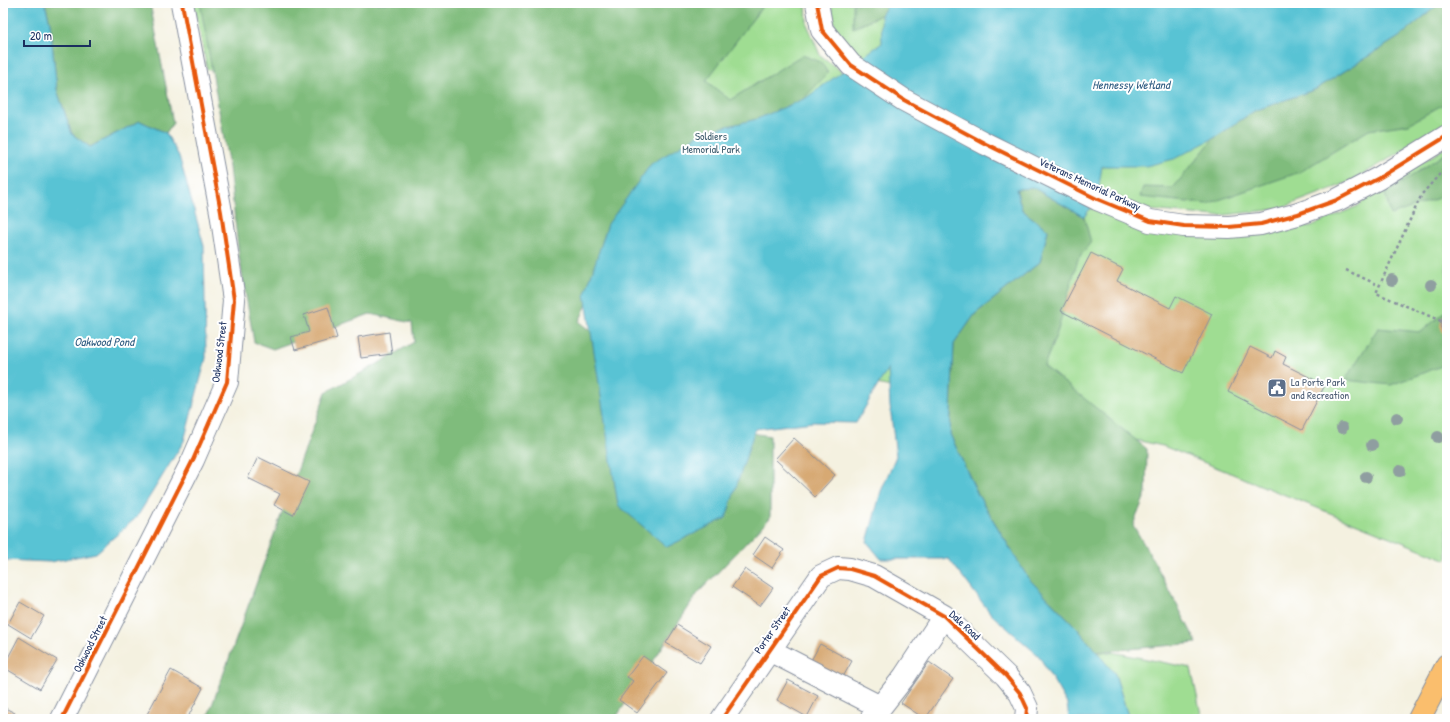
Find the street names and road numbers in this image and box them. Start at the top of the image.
street label: Veterans Memorial Parkway [1037,154,1143,214]
street label: Oakwood Street [208,320,230,383]
street label: Porter Street [751,603,793,656]
street label: Dale Road [947,607,984,643]
street label: Oakwood Street [70,613,110,675]

